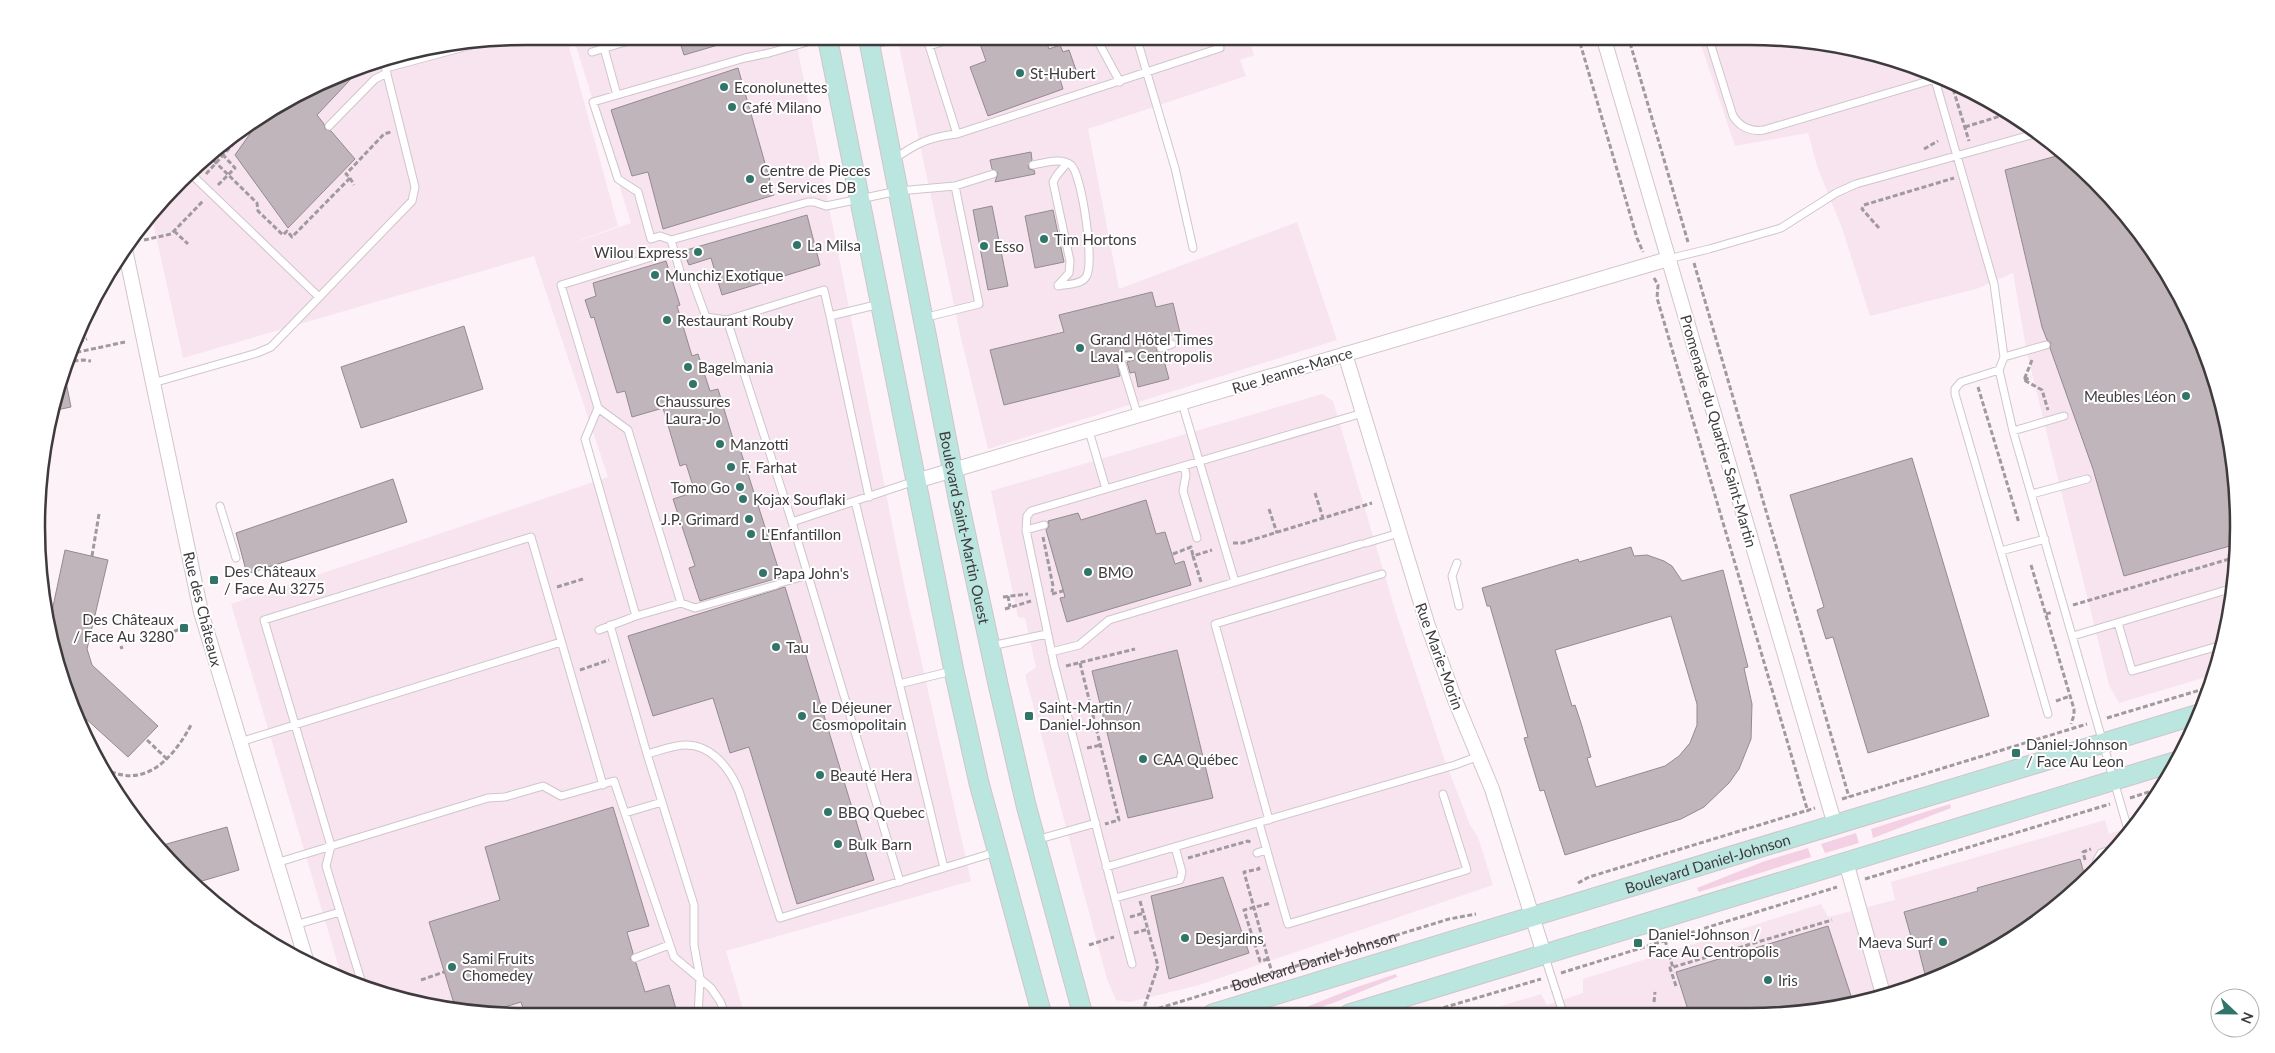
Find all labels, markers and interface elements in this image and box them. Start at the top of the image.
place label: St-Hubert [1030,64,1096,82]
marker: St-Hubert [1014,67,1026,79]
place label: Econolunettes [734,78,827,96]
marker: Econolunettes [718,81,730,93]
place label: Café Milano [742,98,821,116]
marker: Café Milano [726,101,738,113]
place label: Centre de Pieces et Services DB [760,161,870,196]
marker: Centre de Pieces et Services DB [744,173,756,185]
place label: Tim Hortons [1054,230,1136,248]
marker: Tim Hortons [1038,233,1050,245]
place label: La Milsa [807,236,861,254]
place label: Esso [994,237,1024,255]
marker: La Milsa [791,239,803,251]
marker: Esso [978,240,990,252]
place label: Wilou Express [594,243,688,261]
marker: Wilou Express [692,246,704,258]
place label: Munchiz Exotique [665,266,783,284]
marker: Munchiz Exotique [649,269,661,281]
place label: Restaurant Rouby [677,311,794,329]
street label: Promenade du Quartier Saint-Martin [1677,313,1761,549]
marker: Restaurant Rouby [661,314,673,326]
place label: Grand Hôtel Times Laval - Centropolis [1090,330,1213,365]
marker: Grand Hôtel Times Laval - Centropolis [1074,342,1086,354]
street label: Rue Jeanne-Mance [1230,343,1354,397]
place label: Bagelmania [698,358,773,376]
marker: Bagelmania [682,361,694,373]
marker: Chaussures Laura-Jo [687,378,699,390]
place label: Meubles Léon [2084,387,2176,405]
marker: Meubles Léon [2180,390,2192,402]
place label: Chaussures Laura-Jo [655,392,731,427]
street label: Boulevard Saint-Martin Ouest [936,429,994,626]
place label: Manzotti [730,435,789,453]
marker: Manzotti [714,438,726,450]
place label: F. Farhat [741,458,797,476]
marker: F. Farhat [725,461,737,473]
place label: Tomo Go [670,478,730,496]
marker: Tomo Go [734,481,746,493]
place label: Kojax Souflaki [753,490,846,508]
marker: Kojax Souflaki [737,493,749,505]
place label: J.P. Grimard [661,510,739,528]
marker: J.P. Grimard [743,513,755,525]
place label: L'Enfantillon [761,525,841,543]
marker: L'Enfantillon [745,528,757,540]
street label: Rue des Châteaux [180,549,226,669]
place label: Des Châteaux / Face Au 3275 [224,562,325,597]
place label: BMO [1098,563,1134,581]
place label: Papa John's [773,564,849,582]
marker: BMO [1082,566,1094,578]
marker: Papa John's [757,567,769,579]
marker: Des Châteaux / Face Au 3275 [208,574,220,586]
street label: Rue Marie-Morin [1412,600,1468,712]
place label: Des Châteaux / Face Au 3280 [73,610,175,645]
marker: Des Châteaux / Face Au 3280 [178,622,190,634]
place label: Tau [786,638,809,656]
marker: Tau [770,641,782,653]
place label: Le Déjeuner Cosmopolitain [812,698,907,733]
place label: Saint-Martin / Daniel-Johnson [1039,698,1141,733]
marker: Le Déjeuner Cosmopolitain [796,710,808,722]
marker: Saint-Martin / Daniel-Johnson [1023,710,1035,722]
place label: Daniel-Johnson / Face Au Leon [2026,735,2128,770]
marker: Daniel-Johnson / Face Au Leon [2010,747,2022,759]
place label: CAA Québec [1153,750,1238,768]
marker: CAA Québec [1137,753,1149,765]
place label: Beauté Hera [830,766,912,784]
marker: Beauté Hera [814,769,826,781]
place label: BBQ Quebec [838,803,925,821]
marker: BBQ Quebec [822,806,834,818]
street label: Boulevard Daniel-Johnson [1623,830,1792,897]
place label: Bulk Barn [848,835,912,853]
marker: Bulk Barn [832,838,844,850]
place label: Daniel-Johnson / Face Au Centropolis [1648,925,1779,960]
street label: Boulevard Daniel-Johnson [1229,927,1399,994]
place label: Desjardins [1195,929,1264,947]
marker: Desjardins [1179,932,1191,944]
place label: Maeva Surf [1858,933,1934,951]
marker: Maeva Surf [1937,936,1949,948]
marker: Daniel-Johnson / Face Au Centropolis [1632,937,1644,949]
place label: Sami Fruits Chomedey [462,949,534,984]
marker: Sami Fruits Chomedey [446,961,458,973]
place label: Iris [1778,971,1798,989]
marker: Iris [1762,974,1774,986]
north arrow [2210,988,2260,1038]
text: N [2238,1010,2257,1026]

